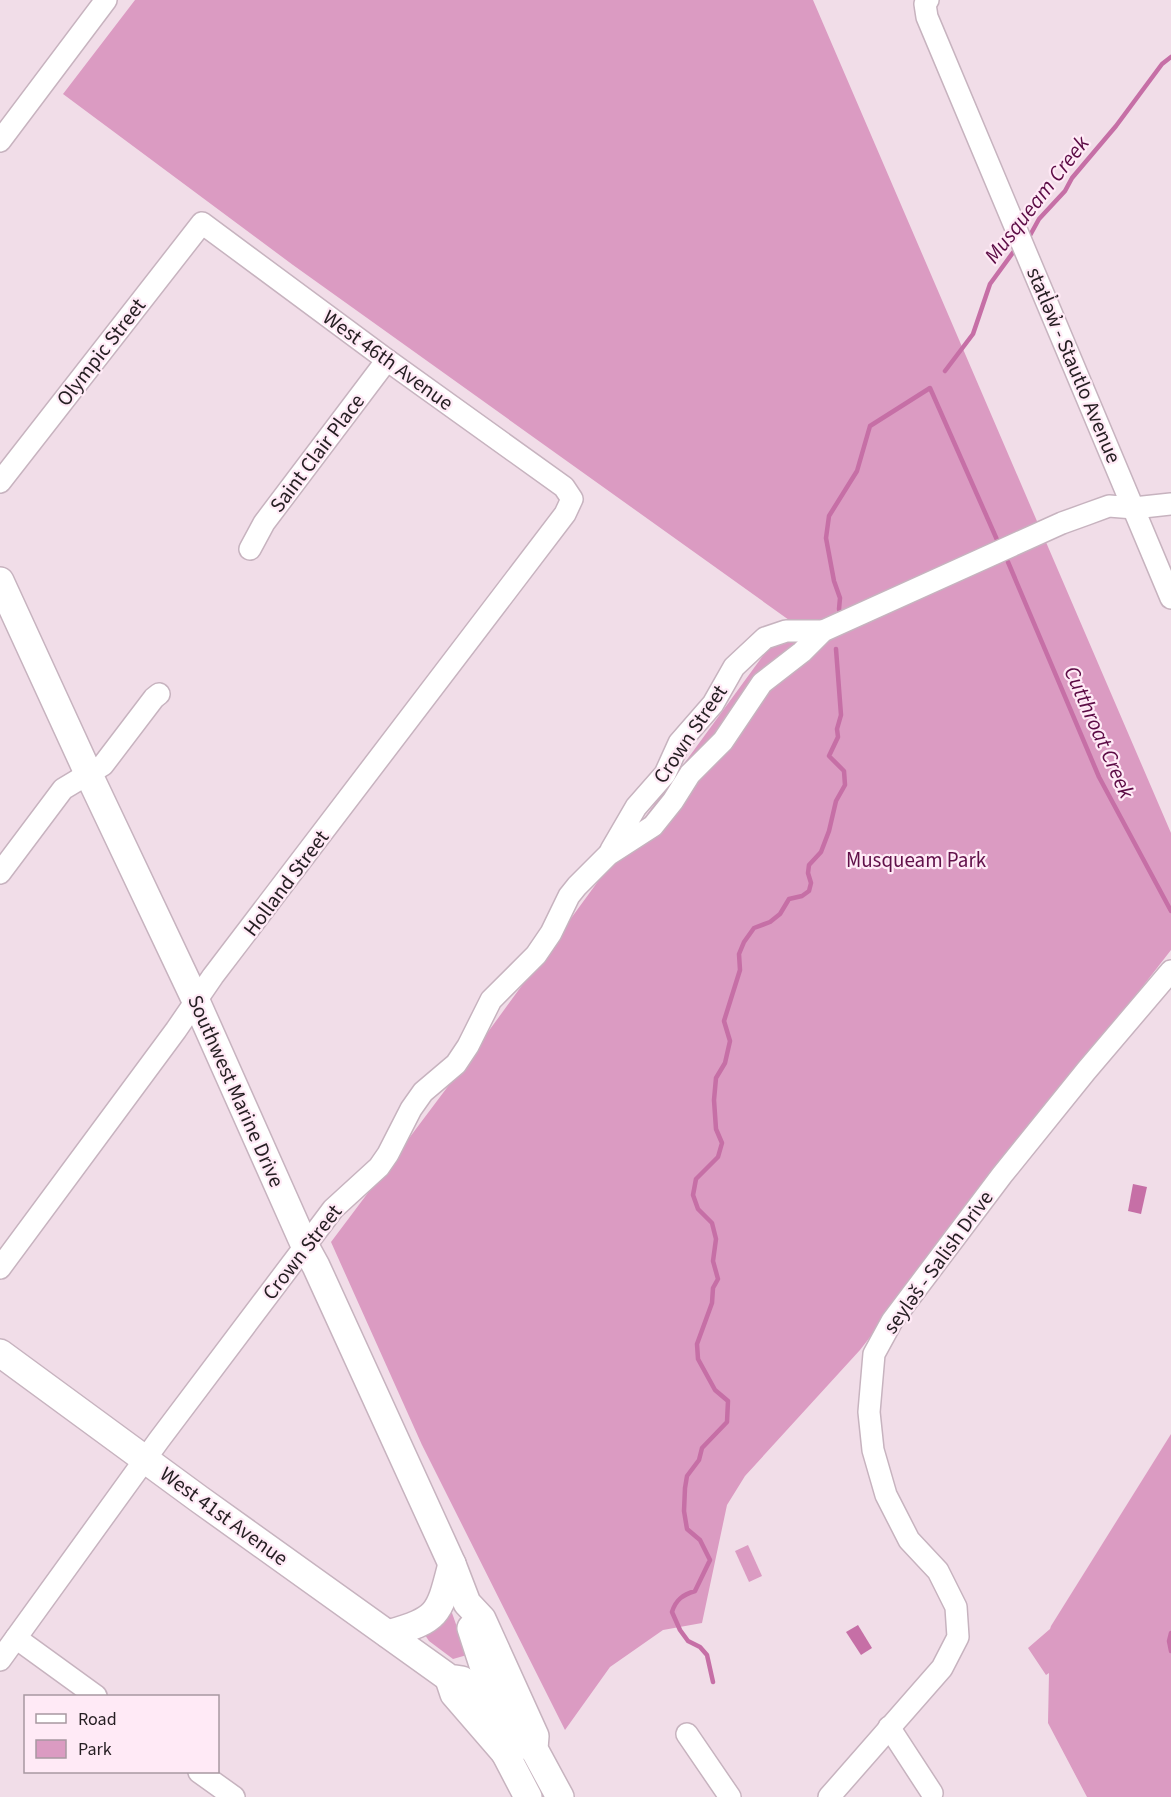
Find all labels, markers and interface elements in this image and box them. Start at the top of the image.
water label: Musqueam Creek [977,129,1097,270]
street label: statl̓əw̓ - Stautlo Avenue [1019,262,1129,468]
street label: Olympic Street [49,292,153,412]
street label: West 46th Avenue [317,302,459,418]
street label: Saint Clair Place [262,387,372,519]
water label: Cutthroat Creek [1056,661,1143,804]
street label: Crown Street [646,678,734,790]
street label: Holland Street [236,824,336,942]
park label: Musqueam Park [846,845,987,875]
street label: Southwest Marine Drive [180,990,292,1192]
street label: seyləš - Salish Drive [876,1184,1000,1340]
street label: Crown Street [255,1198,349,1306]
street label: West 41st Avenue [154,1459,294,1573]
legend [24,1695,219,1773]
text: Road [78,1707,117,1732]
text: Park [78,1737,112,1762]

